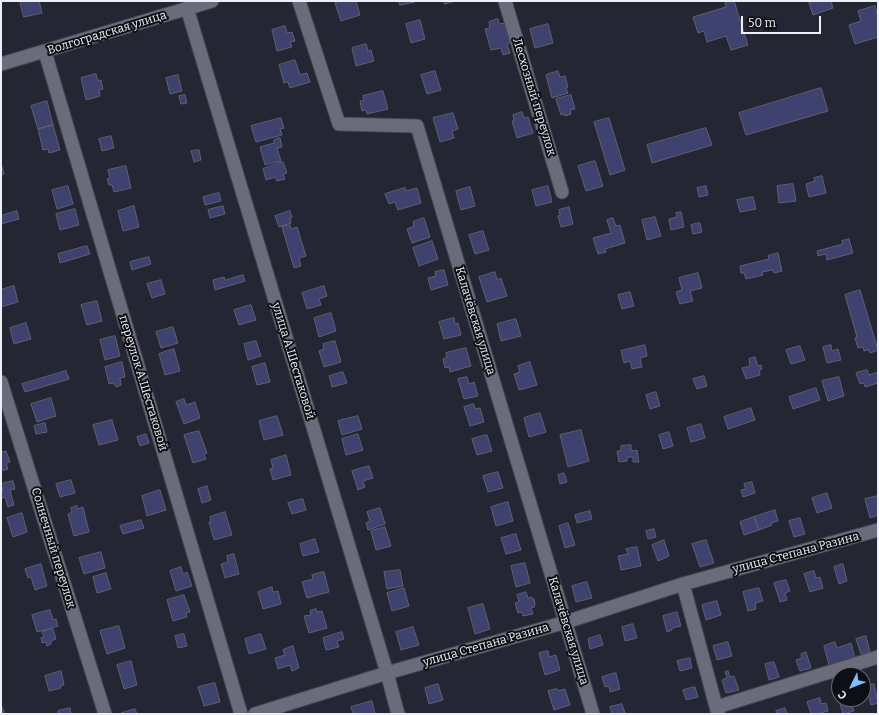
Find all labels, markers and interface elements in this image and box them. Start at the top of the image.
street label: Волгоградская улица [46,8,168,58]
scale bar [743,8,823,34]
text: 50 m [748,16,776,30]
street label: Лесхозный переулок [509,36,559,158]
street label: Калачёвская улица [452,265,498,377]
street label: улица А.Шестаковой [268,301,318,421]
street label: переулок А.Шестаковой [116,314,170,452]
street label: Солнечный переулок [28,486,78,610]
street label: улица Степана Разина [731,529,861,577]
street label: Калачёвская улица [545,575,591,687]
street label: улица Степана Разина [421,620,551,670]
north arrow [831,667,871,707]
text: С [835,688,850,702]

